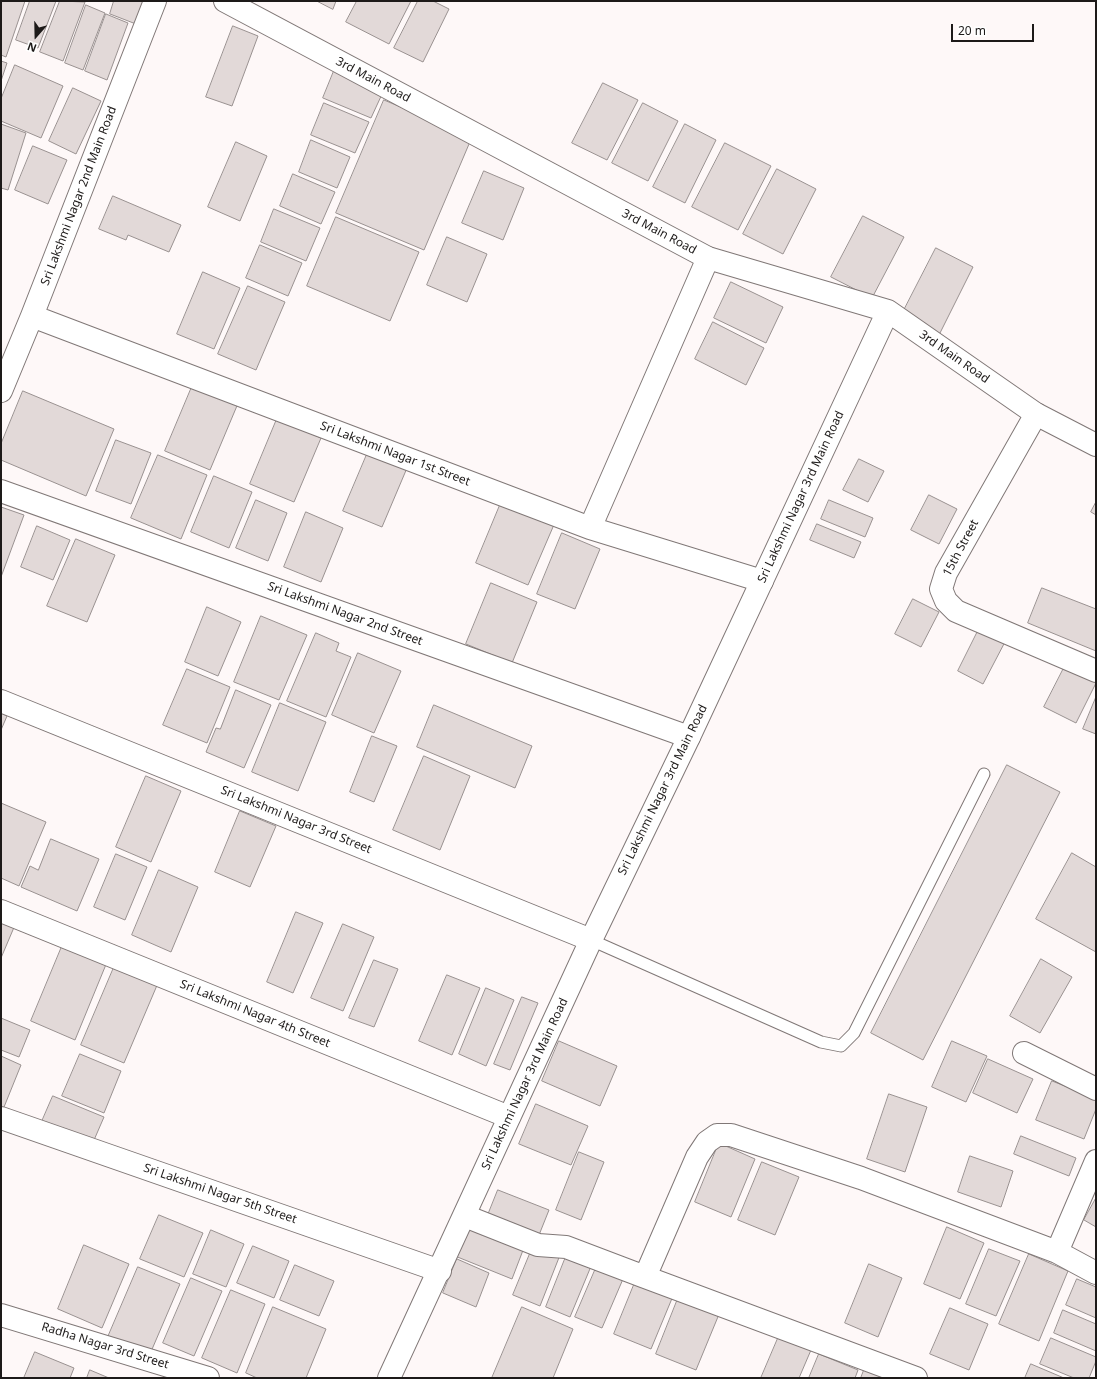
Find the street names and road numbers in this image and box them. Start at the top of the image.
street label: 3rd Main Road [333,54,413,106]
street label: Sri Lakshmi Nagar 2nd Main Road [38,104,120,288]
street label: 3rd Main Road [619,206,699,258]
street label: 3rd Main Road [916,328,992,386]
street label: Sri Lakshmi Nagar 3rd Main Road [755,409,847,585]
street label: Sri Lakshmi Nagar 1st Street [318,419,472,489]
street label: 15th Street [940,517,982,579]
street label: Sri Lakshmi Nagar 2nd Street [265,579,425,649]
street label: Sri Lakshmi Nagar 3rd Main Road [615,702,711,878]
street label: Sri Lakshmi Nagar 3rd Street [218,783,374,857]
street label: Sri Lakshmi Nagar 4th Street [178,977,332,1051]
street label: Sri Lakshmi Nagar 3rd Main Road [479,996,571,1172]
street label: Sri Lakshmi Nagar 5th Street [142,1161,298,1227]
street label: Radha Nagar 3rd Street [40,1320,170,1372]

